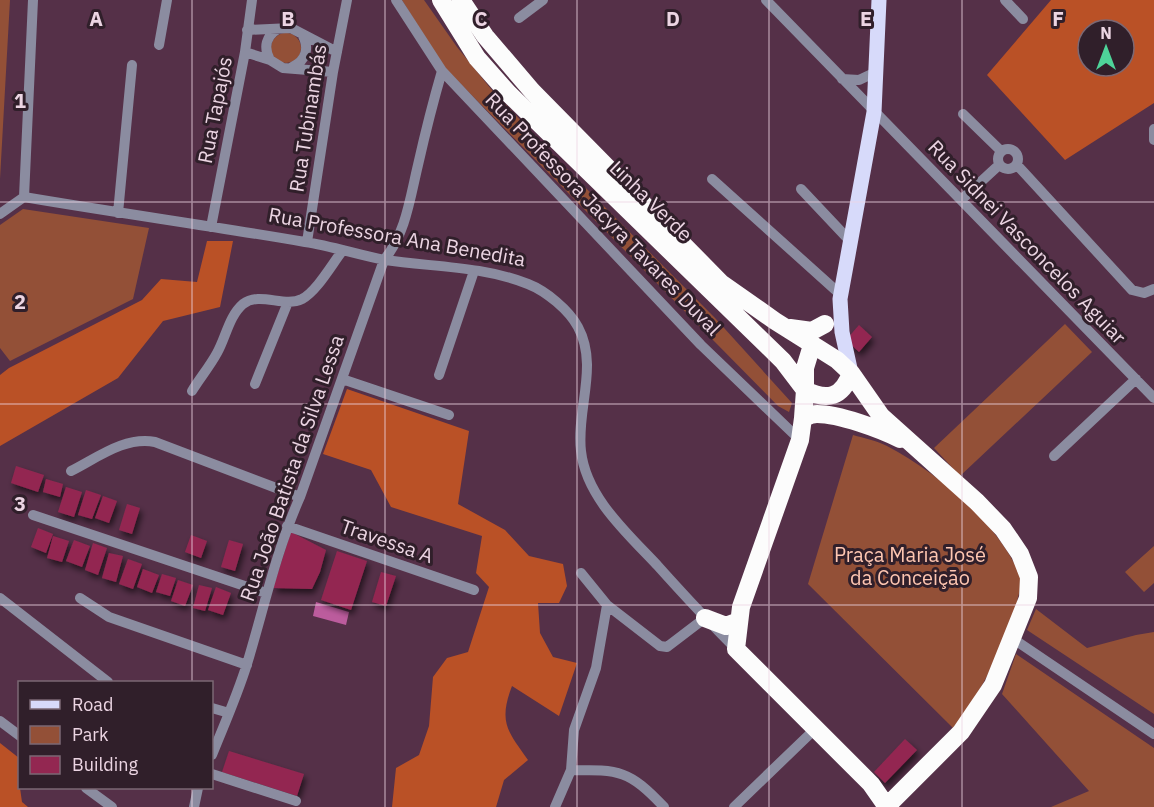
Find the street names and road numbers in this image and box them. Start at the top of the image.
street label: Rua Tubinambás [282,42,333,194]
street label: Rua Tapajós [191,54,238,166]
street label: Rua Professora Jacyra Tavares Duval [480,86,727,341]
street label: Rua Sidnei Vasconcelos Aguiar [922,134,1132,350]
street label: Linha Verde [604,154,699,247]
street label: Rua Professora Ana Benedita [266,201,528,272]
street label: Rua João Batista da Silva Lessa [233,331,350,605]
street label: Travessa A [337,512,437,569]

